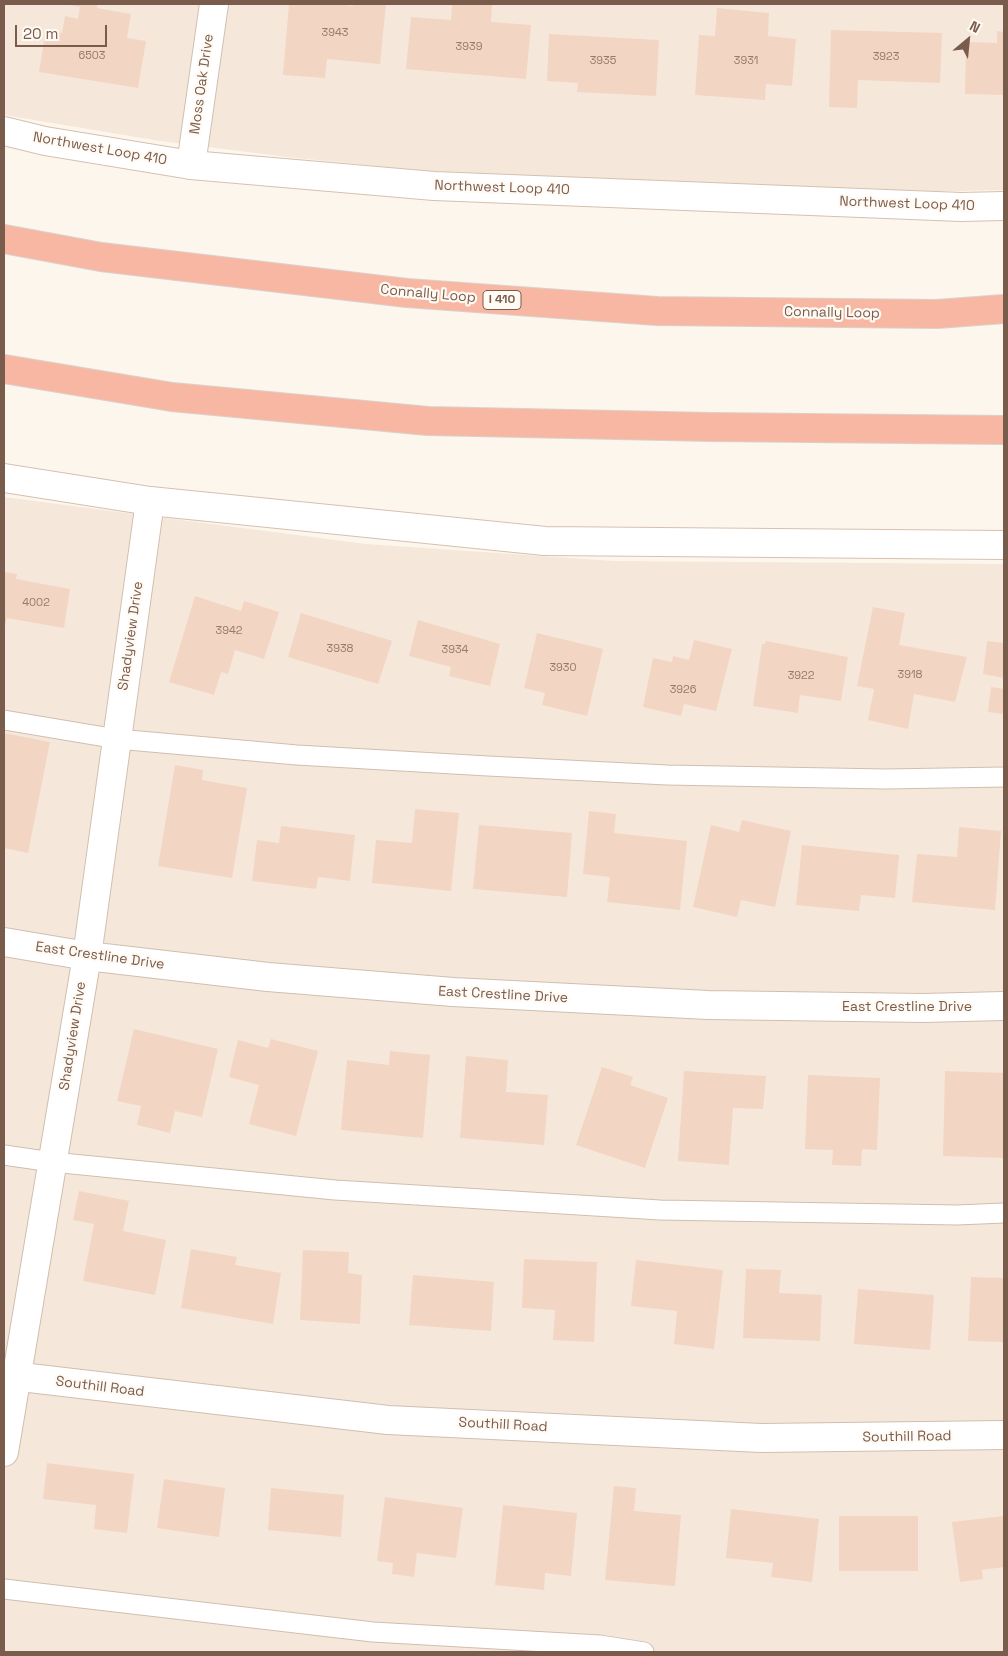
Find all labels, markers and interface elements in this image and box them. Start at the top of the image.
scale bar [18,15,110,47]
north arrow [943,15,993,65]
text: N [967,17,983,37]
text: 20 m [23,24,58,43]
house number: 3943 [322,26,348,40]
street label: Moss Oak Drive [187,33,217,135]
house number: 3939 [456,40,482,54]
house number: 6503 [78,49,106,63]
house number: 3923 [873,50,899,64]
house number: 3935 [590,54,616,68]
house number: 3931 [734,54,758,68]
street label: Northwest Loop 410 [32,129,168,169]
street label: Northwest Loop 410 [434,177,570,199]
street label: Northwest Loop 410 [839,193,975,215]
street label: Connally Loop [380,281,476,307]
road number: I 410 [483,290,521,310]
street label: Connally Loop [784,304,880,322]
street label: Shadyview Drive [115,580,147,692]
house number: 4002 [22,596,50,610]
house number: 3942 [216,624,242,638]
house number: 3938 [327,642,353,656]
house number: 3934 [442,643,468,657]
house number: 3930 [549,661,577,675]
house number: 3918 [898,668,922,682]
house number: 3922 [788,669,814,683]
house number: 3926 [670,683,696,697]
street label: East Crestline Drive [34,939,166,973]
street label: Shadyview Drive [56,980,90,1092]
street label: East Crestline Drive [438,983,568,1007]
street label: East Crestline Drive [842,999,972,1015]
street label: Southill Road [55,1373,145,1401]
street label: Southill Road [458,1414,548,1436]
street label: Southill Road [862,1428,952,1446]

